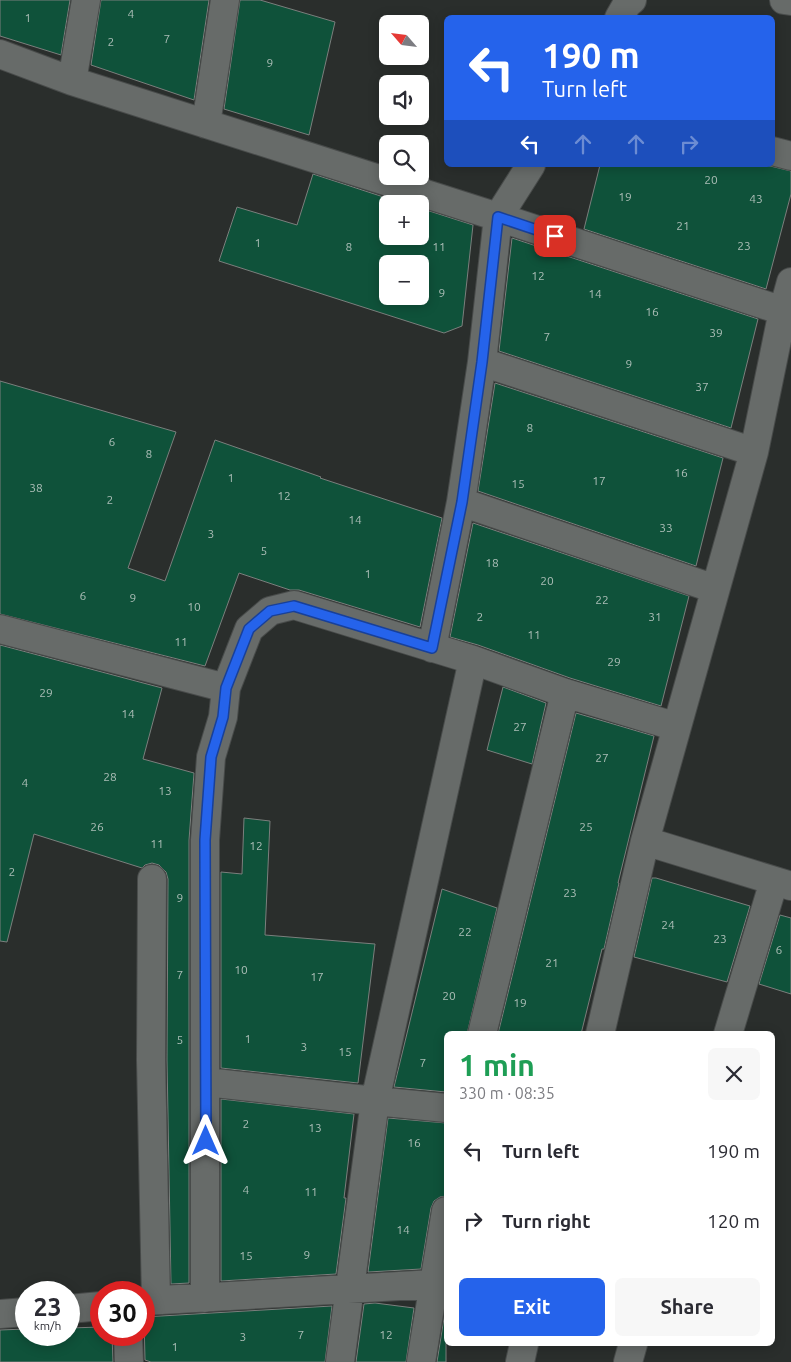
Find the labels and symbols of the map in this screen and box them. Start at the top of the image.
house number: 4 [128,7,135,20]
house number: 1 [25,11,31,24]
north arrow [379,15,429,65]
house number: 7 [164,32,170,45]
house number: 2 [108,35,114,48]
house number: 9 [267,56,273,69]
house number: 20 [704,173,718,186]
house number: 19 [618,190,632,203]
house number: 43 [749,192,763,205]
pin [534,215,576,257]
house number: 21 [676,219,690,232]
house number: 1 [255,236,261,249]
house number: 23 [737,239,751,252]
house number: 8 [346,240,353,253]
house number: 11 [432,240,446,253]
house number: 12 [531,269,545,282]
house number: 9 [439,286,445,299]
house number: 14 [588,287,602,300]
house number: 16 [645,305,659,318]
house number: 39 [709,326,723,339]
house number: 7 [544,330,550,343]
house number: 9 [626,357,632,370]
house number: 37 [695,380,709,393]
house number: 8 [527,421,534,434]
house number: 6 [109,435,116,448]
house number: 8 [146,447,153,460]
house number: 16 [674,466,688,479]
house number: 1 [228,471,234,484]
house number: 17 [592,474,606,487]
house number: 15 [511,477,525,490]
house number: 38 [29,481,43,494]
house number: 12 [277,489,291,502]
house number: 2 [107,493,113,506]
house number: 14 [348,513,362,526]
house number: 33 [659,521,673,534]
house number: 3 [208,527,214,540]
house number: 5 [261,544,267,557]
house number: 18 [485,556,499,569]
house number: 1 [365,567,371,580]
house number: 20 [540,574,554,587]
house number: 6 [80,589,87,602]
house number: 9 [130,591,136,604]
house number: 22 [595,593,609,606]
house number: 10 [187,600,201,613]
house number: 2 [477,610,483,623]
house number: 31 [648,610,662,623]
house number: 11 [527,628,541,641]
house number: 11 [174,635,188,648]
house number: 29 [607,655,621,668]
house number: 29 [39,686,53,699]
house number: 14 [121,707,135,720]
house number: 27 [513,720,527,733]
house number: 27 [595,751,609,764]
house number: 28 [103,770,117,783]
house number: 4 [22,776,29,789]
house number: 13 [158,784,172,797]
house number: 26 [90,820,104,833]
house number: 25 [579,820,593,833]
house number: 11 [150,837,164,850]
house number: 12 [249,839,263,852]
house number: 2 [9,865,15,878]
house number: 23 [563,886,577,899]
house number: 9 [177,891,183,904]
house number: 24 [661,918,675,931]
house number: 22 [458,925,472,938]
house number: 23 [713,932,727,945]
house number: 6 [776,943,783,956]
house number: 21 [545,956,559,969]
house number: 10 [234,963,248,976]
house number: 7 [177,968,183,981]
house number: 17 [310,970,324,983]
house number: 20 [442,989,456,1002]
house number: 19 [513,996,527,1009]
house number: 1 [245,1032,251,1045]
house number: 5 [177,1033,183,1046]
house number: 3 [301,1040,307,1053]
house number: 15 [338,1045,352,1058]
house number: 7 [420,1056,426,1069]
position arrow [179,1114,231,1166]
house number: 2 [243,1117,249,1130]
house number: 13 [308,1121,322,1134]
house number: 16 [407,1136,421,1149]
house number: 4 [243,1183,250,1196]
house number: 11 [304,1185,318,1198]
house number: 14 [396,1223,410,1236]
house number: 9 [304,1248,310,1261]
house number: 15 [239,1249,253,1262]
speed limit sign: 30 [90,1281,155,1346]
house number: 7 [298,1328,304,1341]
house number: 12 [379,1328,393,1341]
house number: 3 [240,1330,246,1343]
house number: 1 [172,1340,178,1353]

